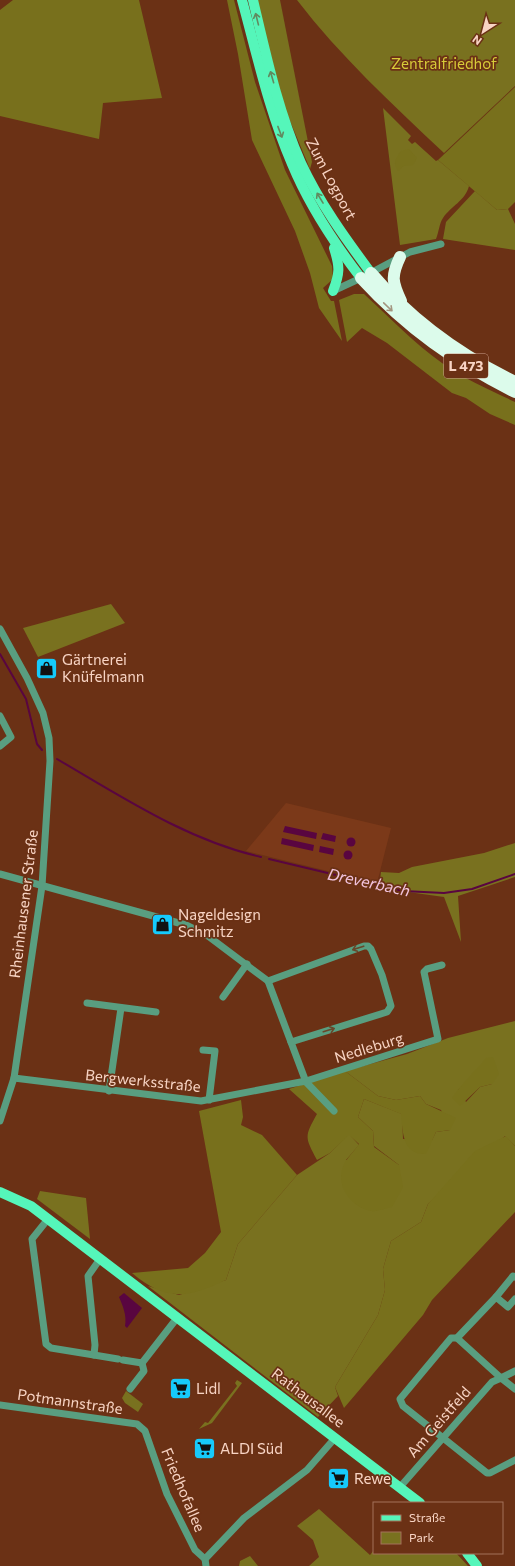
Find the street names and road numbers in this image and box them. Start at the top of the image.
street label: Zum Logport [303,135,361,223]
road number: L 473 [444,354,488,378]
street label: Rheinhausener Straße [5,829,41,979]
street label: Nedleburg [332,1028,405,1066]
street label: Bergwerksstraße [85,1065,202,1095]
street label: Rathausallee [268,1364,349,1431]
street label: Am Geistfeld [403,1382,474,1460]
street label: Potmannstraße [16,1385,124,1417]
street label: Friedhofallee [158,1445,210,1534]

